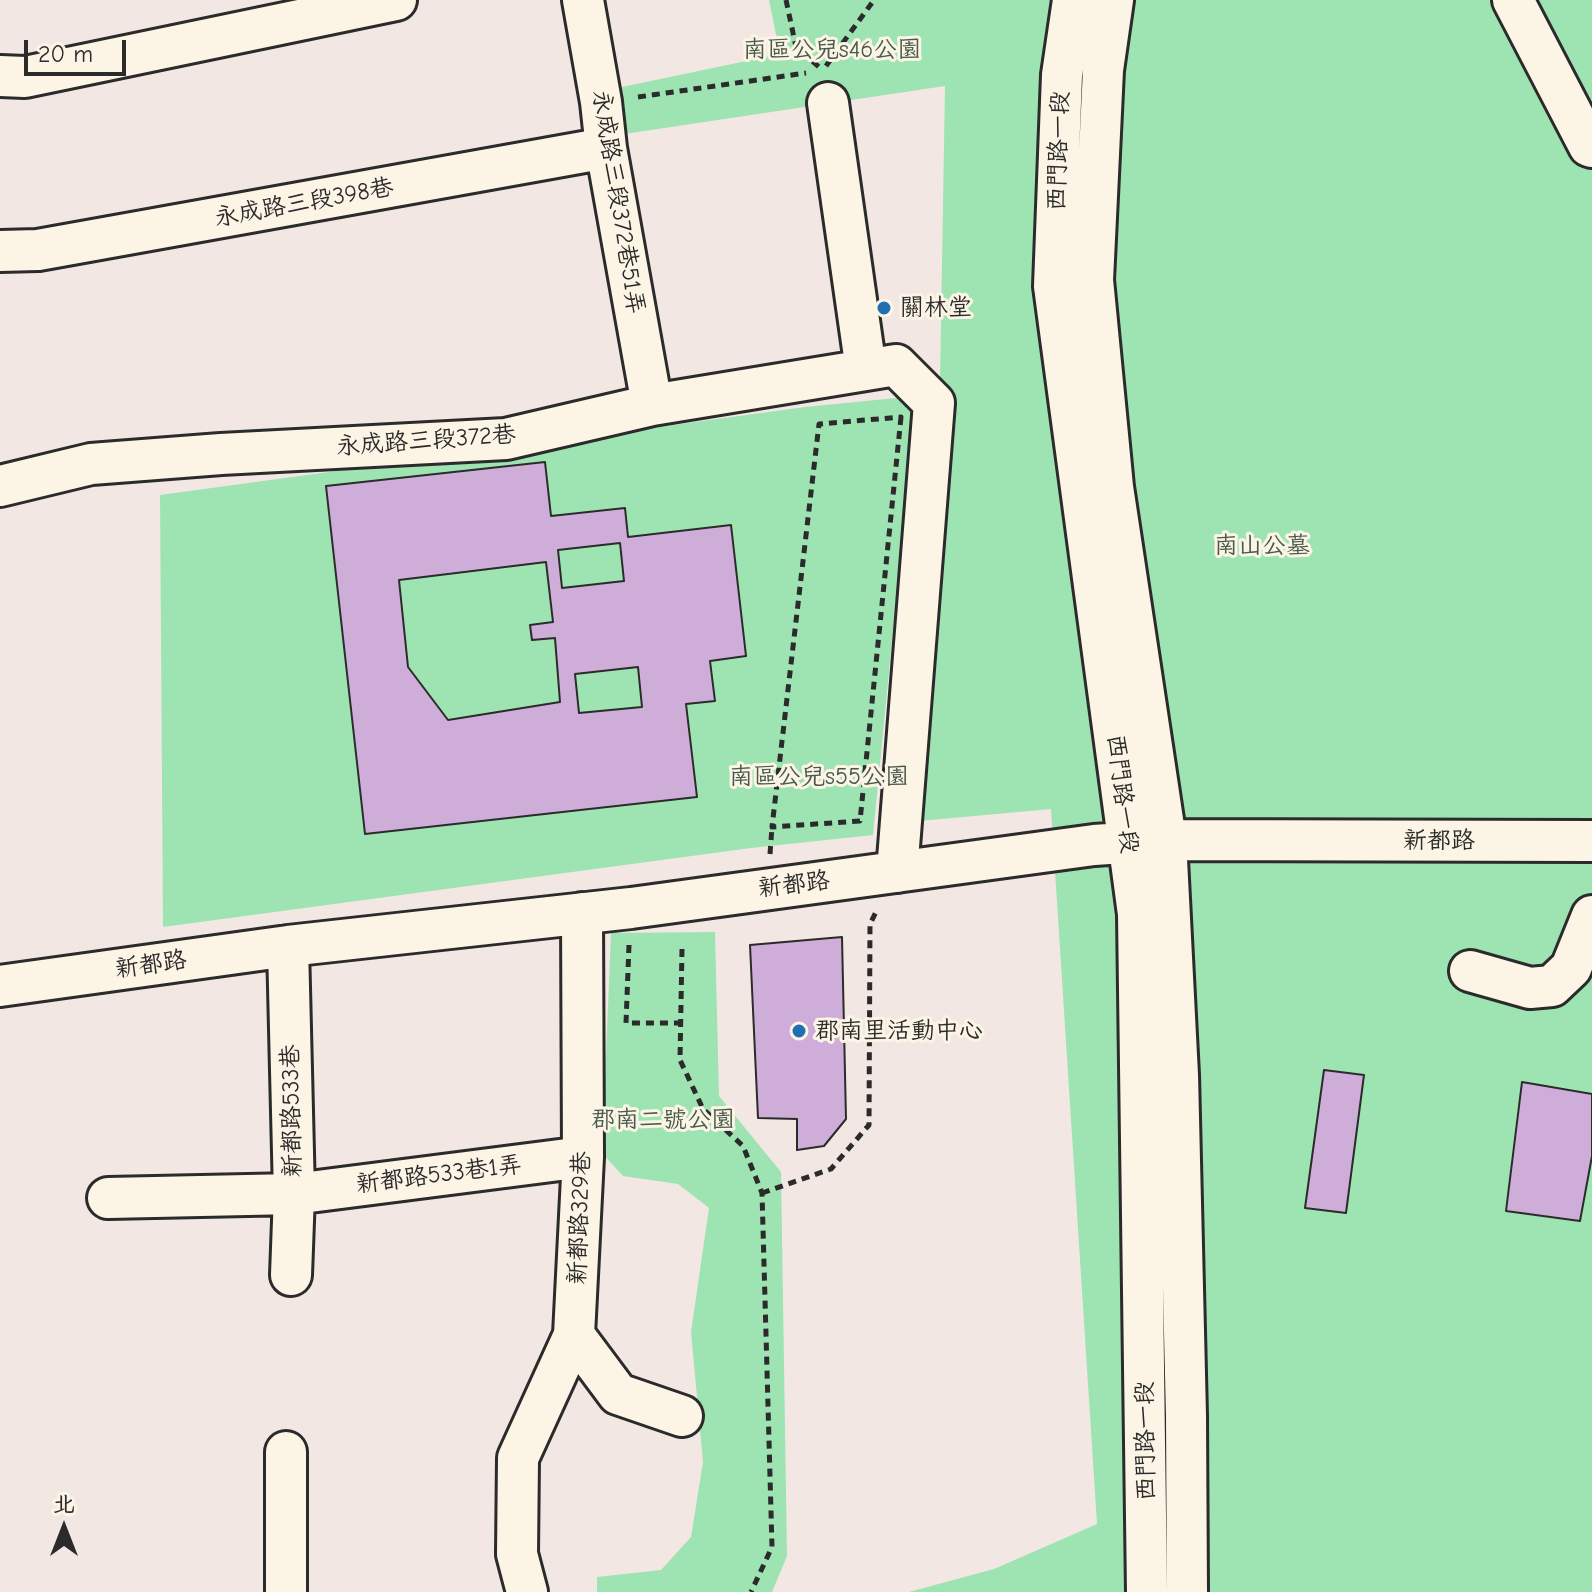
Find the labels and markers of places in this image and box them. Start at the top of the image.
place label: 關林堂 [900,294,972,322]
marker: 關林堂 [875,299,893,317]
place label: 郡南里活動中心 [815,1017,983,1045]
marker: 郡南里活動中心 [790,1022,808,1040]

